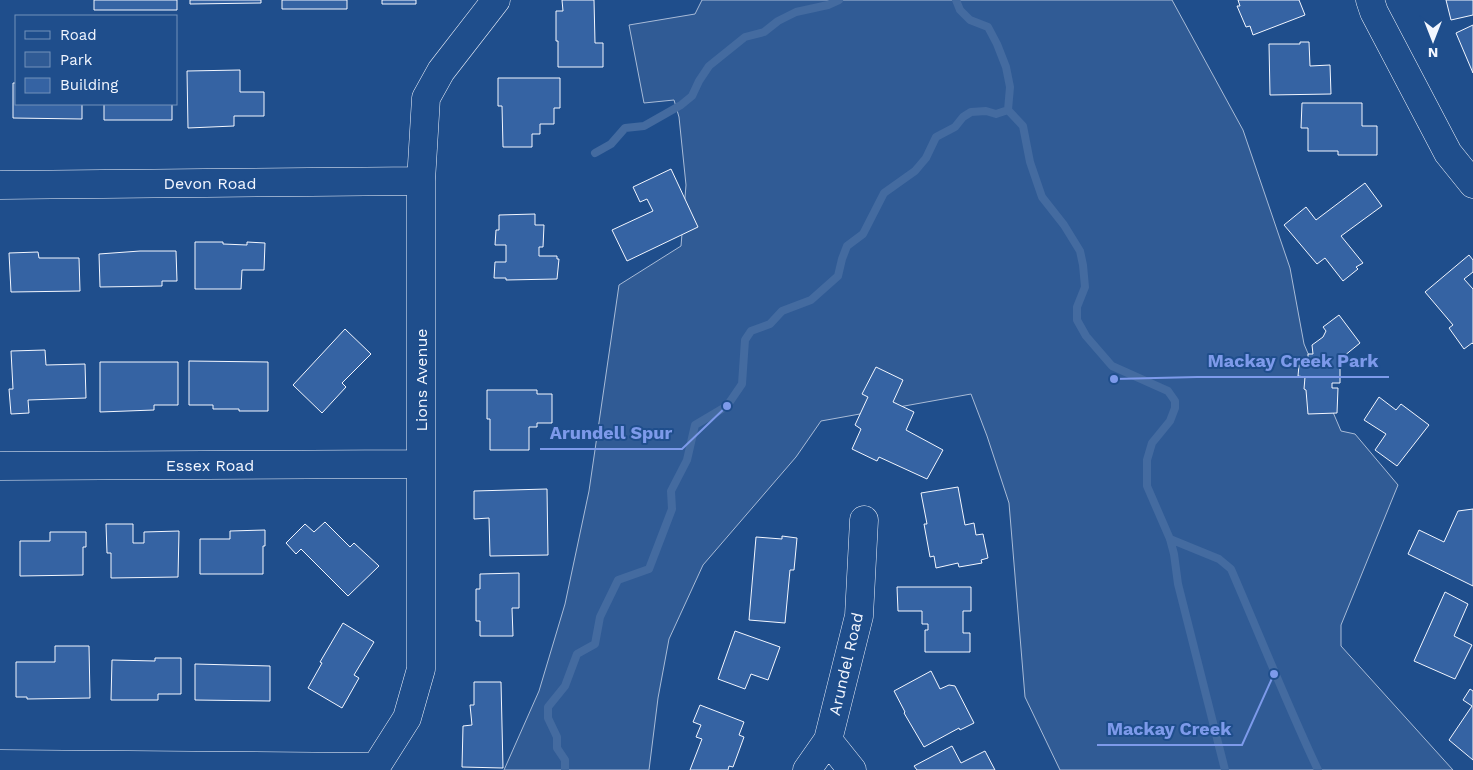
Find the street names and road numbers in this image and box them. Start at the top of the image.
street label: Devon Road [164,174,256,193]
street label: Lions Avenue [412,328,431,432]
street label: Essex Road [166,456,254,475]
street label: Arundel Road [825,611,867,717]

